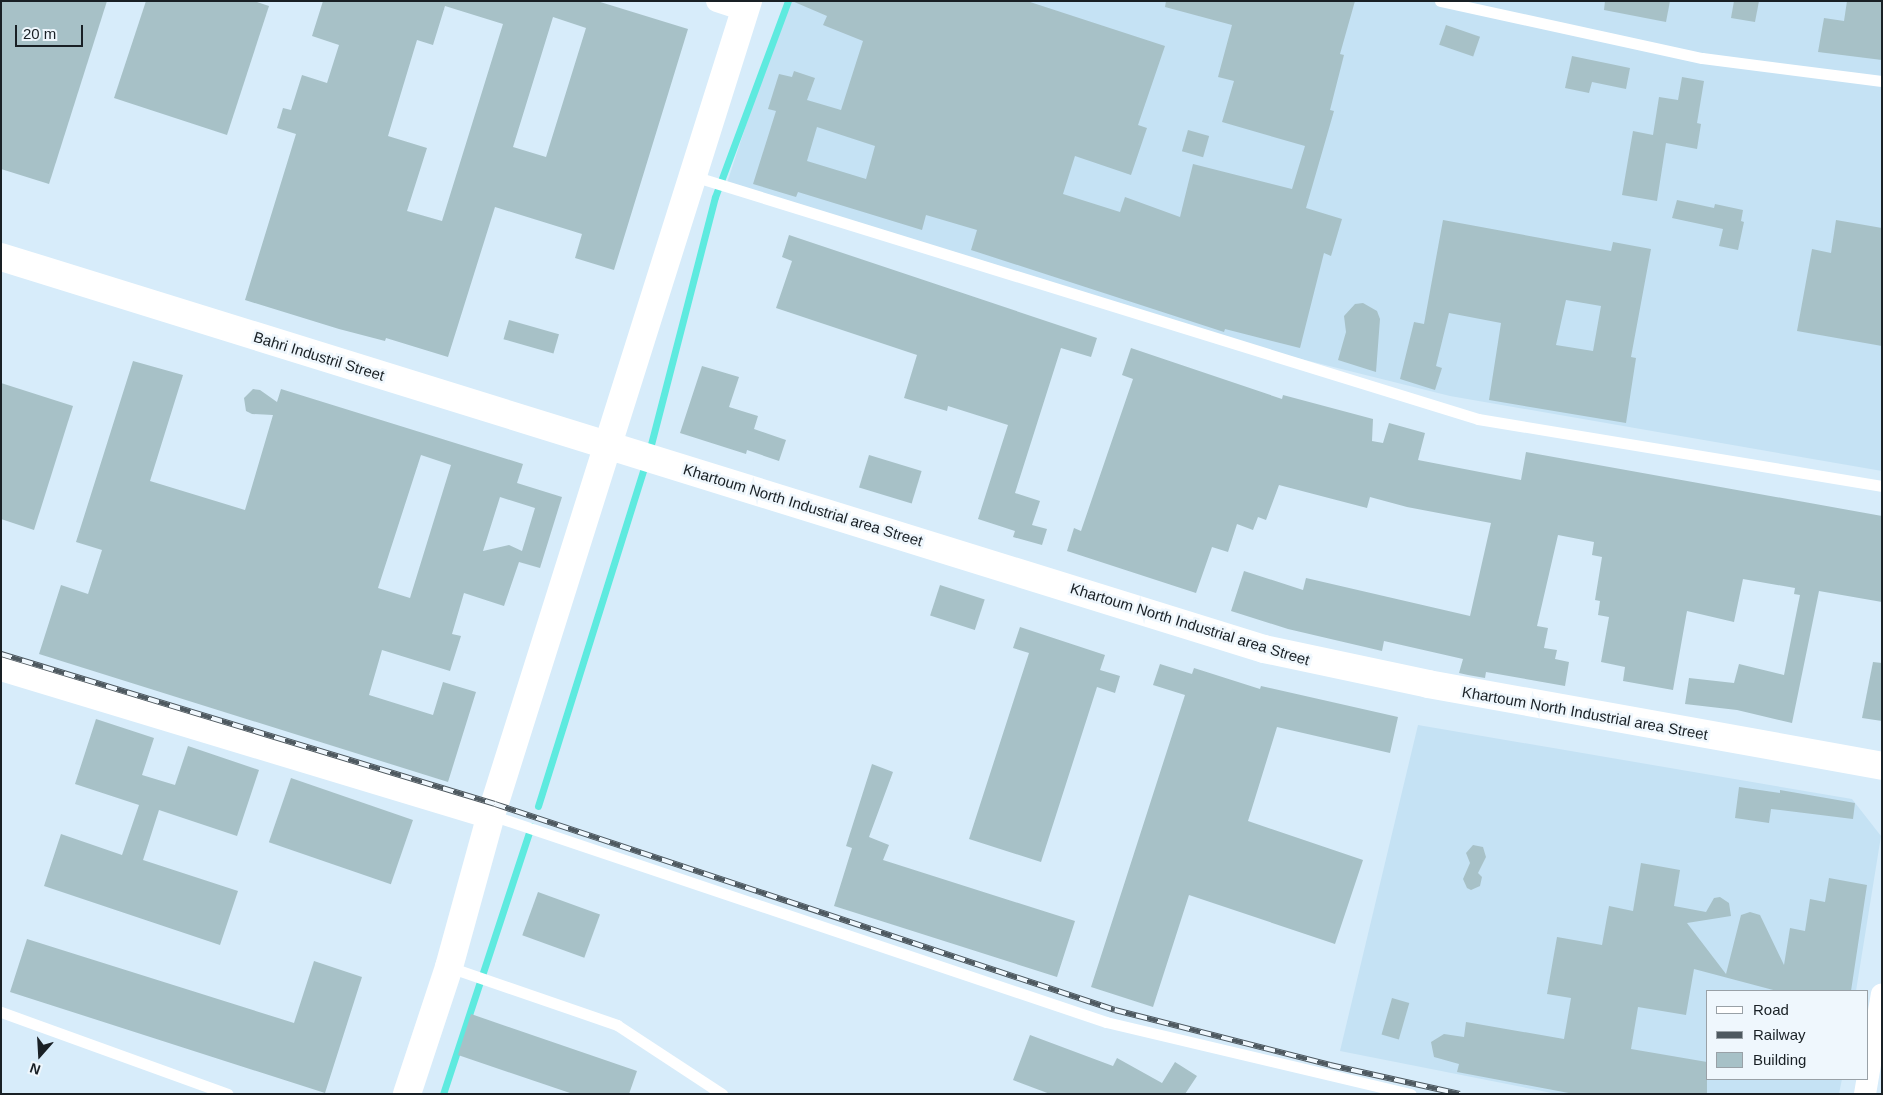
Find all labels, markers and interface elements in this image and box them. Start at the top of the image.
scale bar [18,15,85,47]
text: 20 m [23,25,56,42]
street label: Bahri Industril Street [251,328,387,384]
street label: Khartoum North Industrial area Street [681,460,925,550]
street label: Khartoum North Industrial area Street [1068,579,1312,669]
street label: Khartoum North Industrial area Street [1461,682,1709,744]
legend [1706,990,1868,1080]
text: Road [1753,1001,1789,1018]
text: Railway [1753,1026,1806,1043]
north arrow [15,1030,65,1080]
text: Building [1753,1051,1806,1068]
text: N [28,1060,43,1078]

